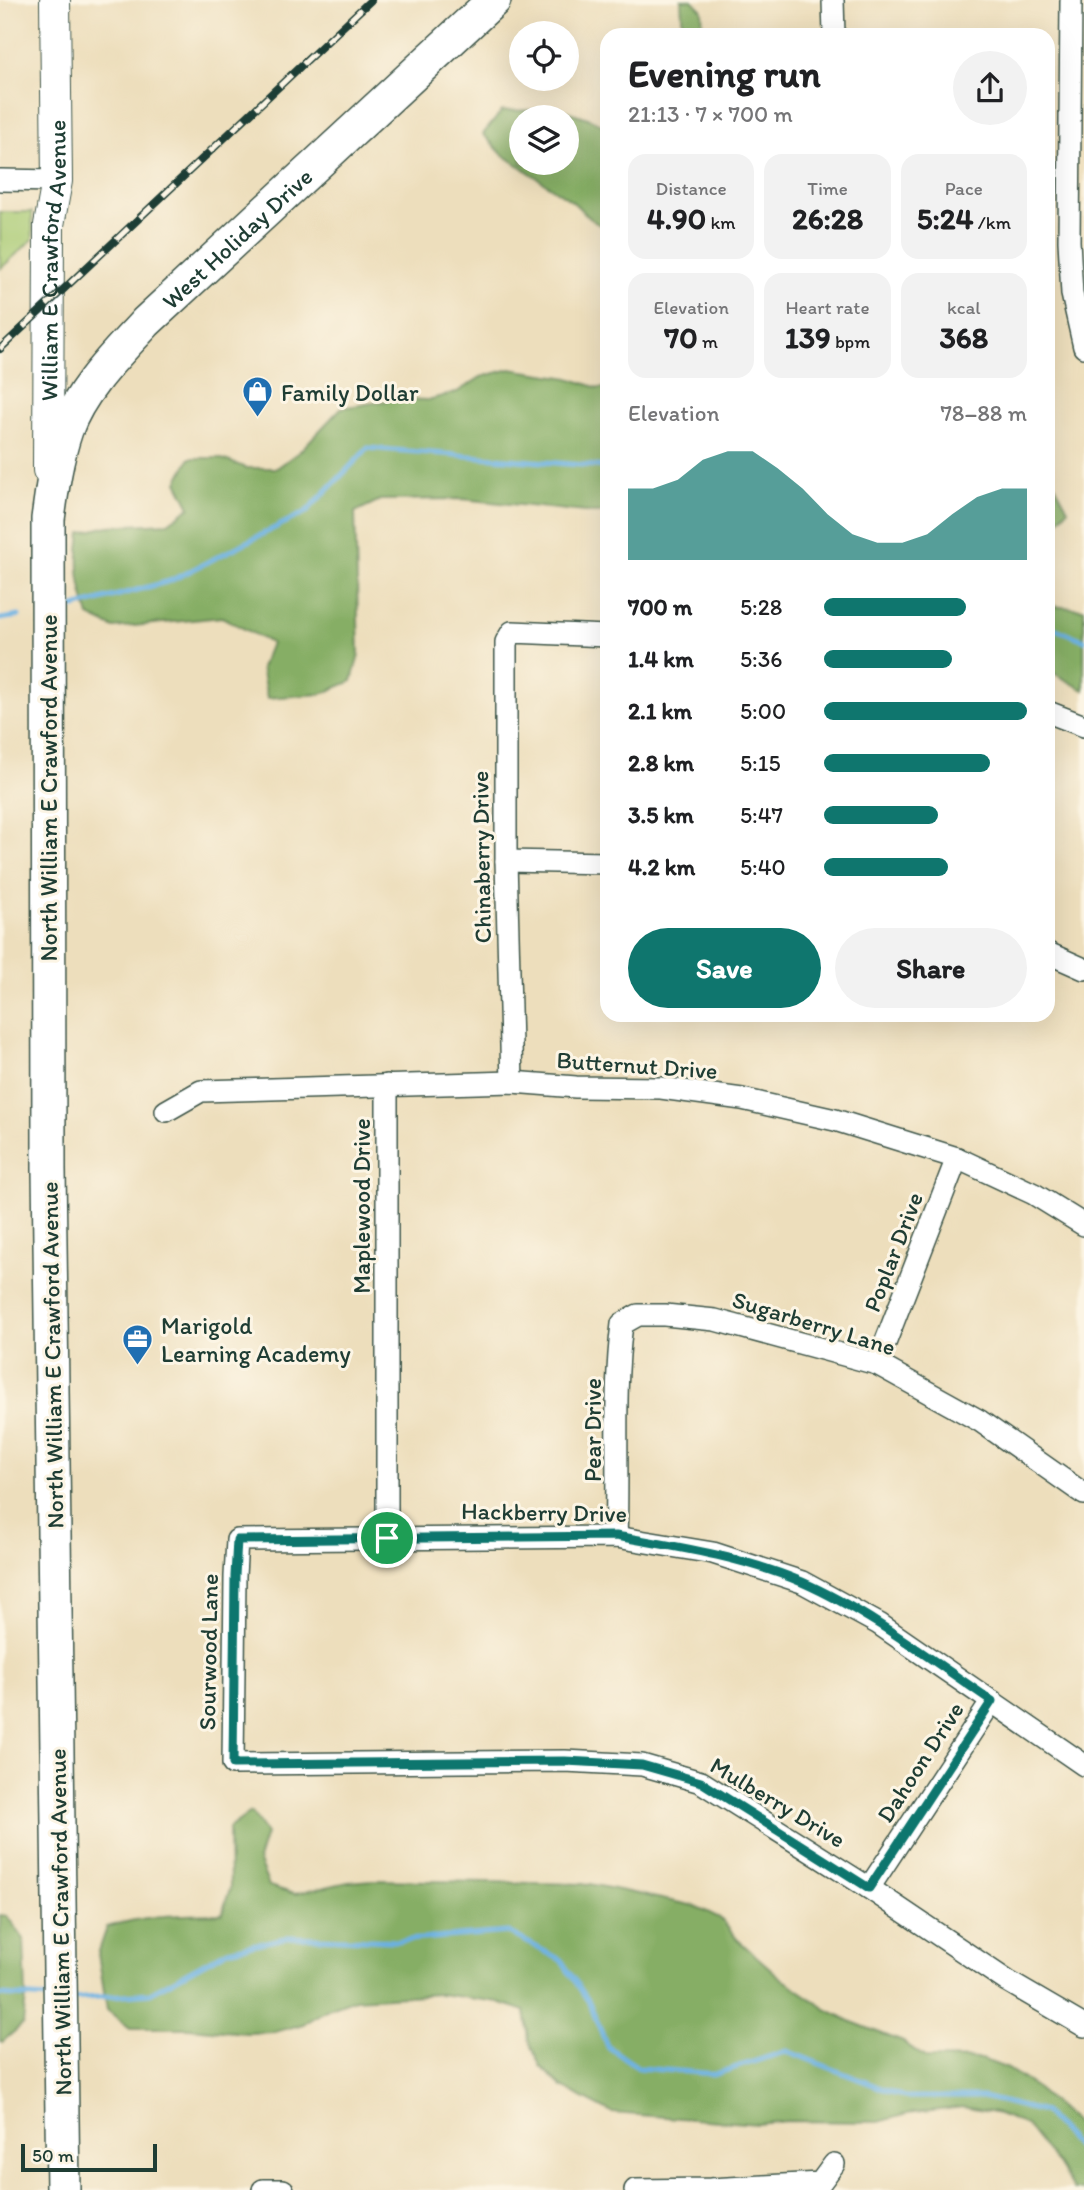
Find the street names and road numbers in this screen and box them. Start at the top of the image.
street label: William E Crawford Avenue [34,119,71,401]
street label: West Holiday Drive [155,161,318,315]
street label: North William E Crawford Avenue [34,614,63,962]
street label: Chinaberry Drive [465,770,497,944]
street label: Butternut Drive [555,1045,719,1085]
street label: Maplewood Drive [347,1118,376,1294]
street label: North William E Crawford Avenue [34,1181,70,1529]
street label: Poplar Drive [857,1188,929,1316]
street label: Sugarberry Lane [729,1284,899,1362]
street label: Pear Drive [578,1378,607,1482]
street label: Hackberry Drive [461,1496,627,1528]
street label: Sourwood Lane [192,1573,224,1731]
street label: Dahoon Drive [870,1696,970,1828]
street label: North William E Crawford Avenue [42,1748,78,2096]
street label: Mulberry Drive [705,1750,851,1854]

